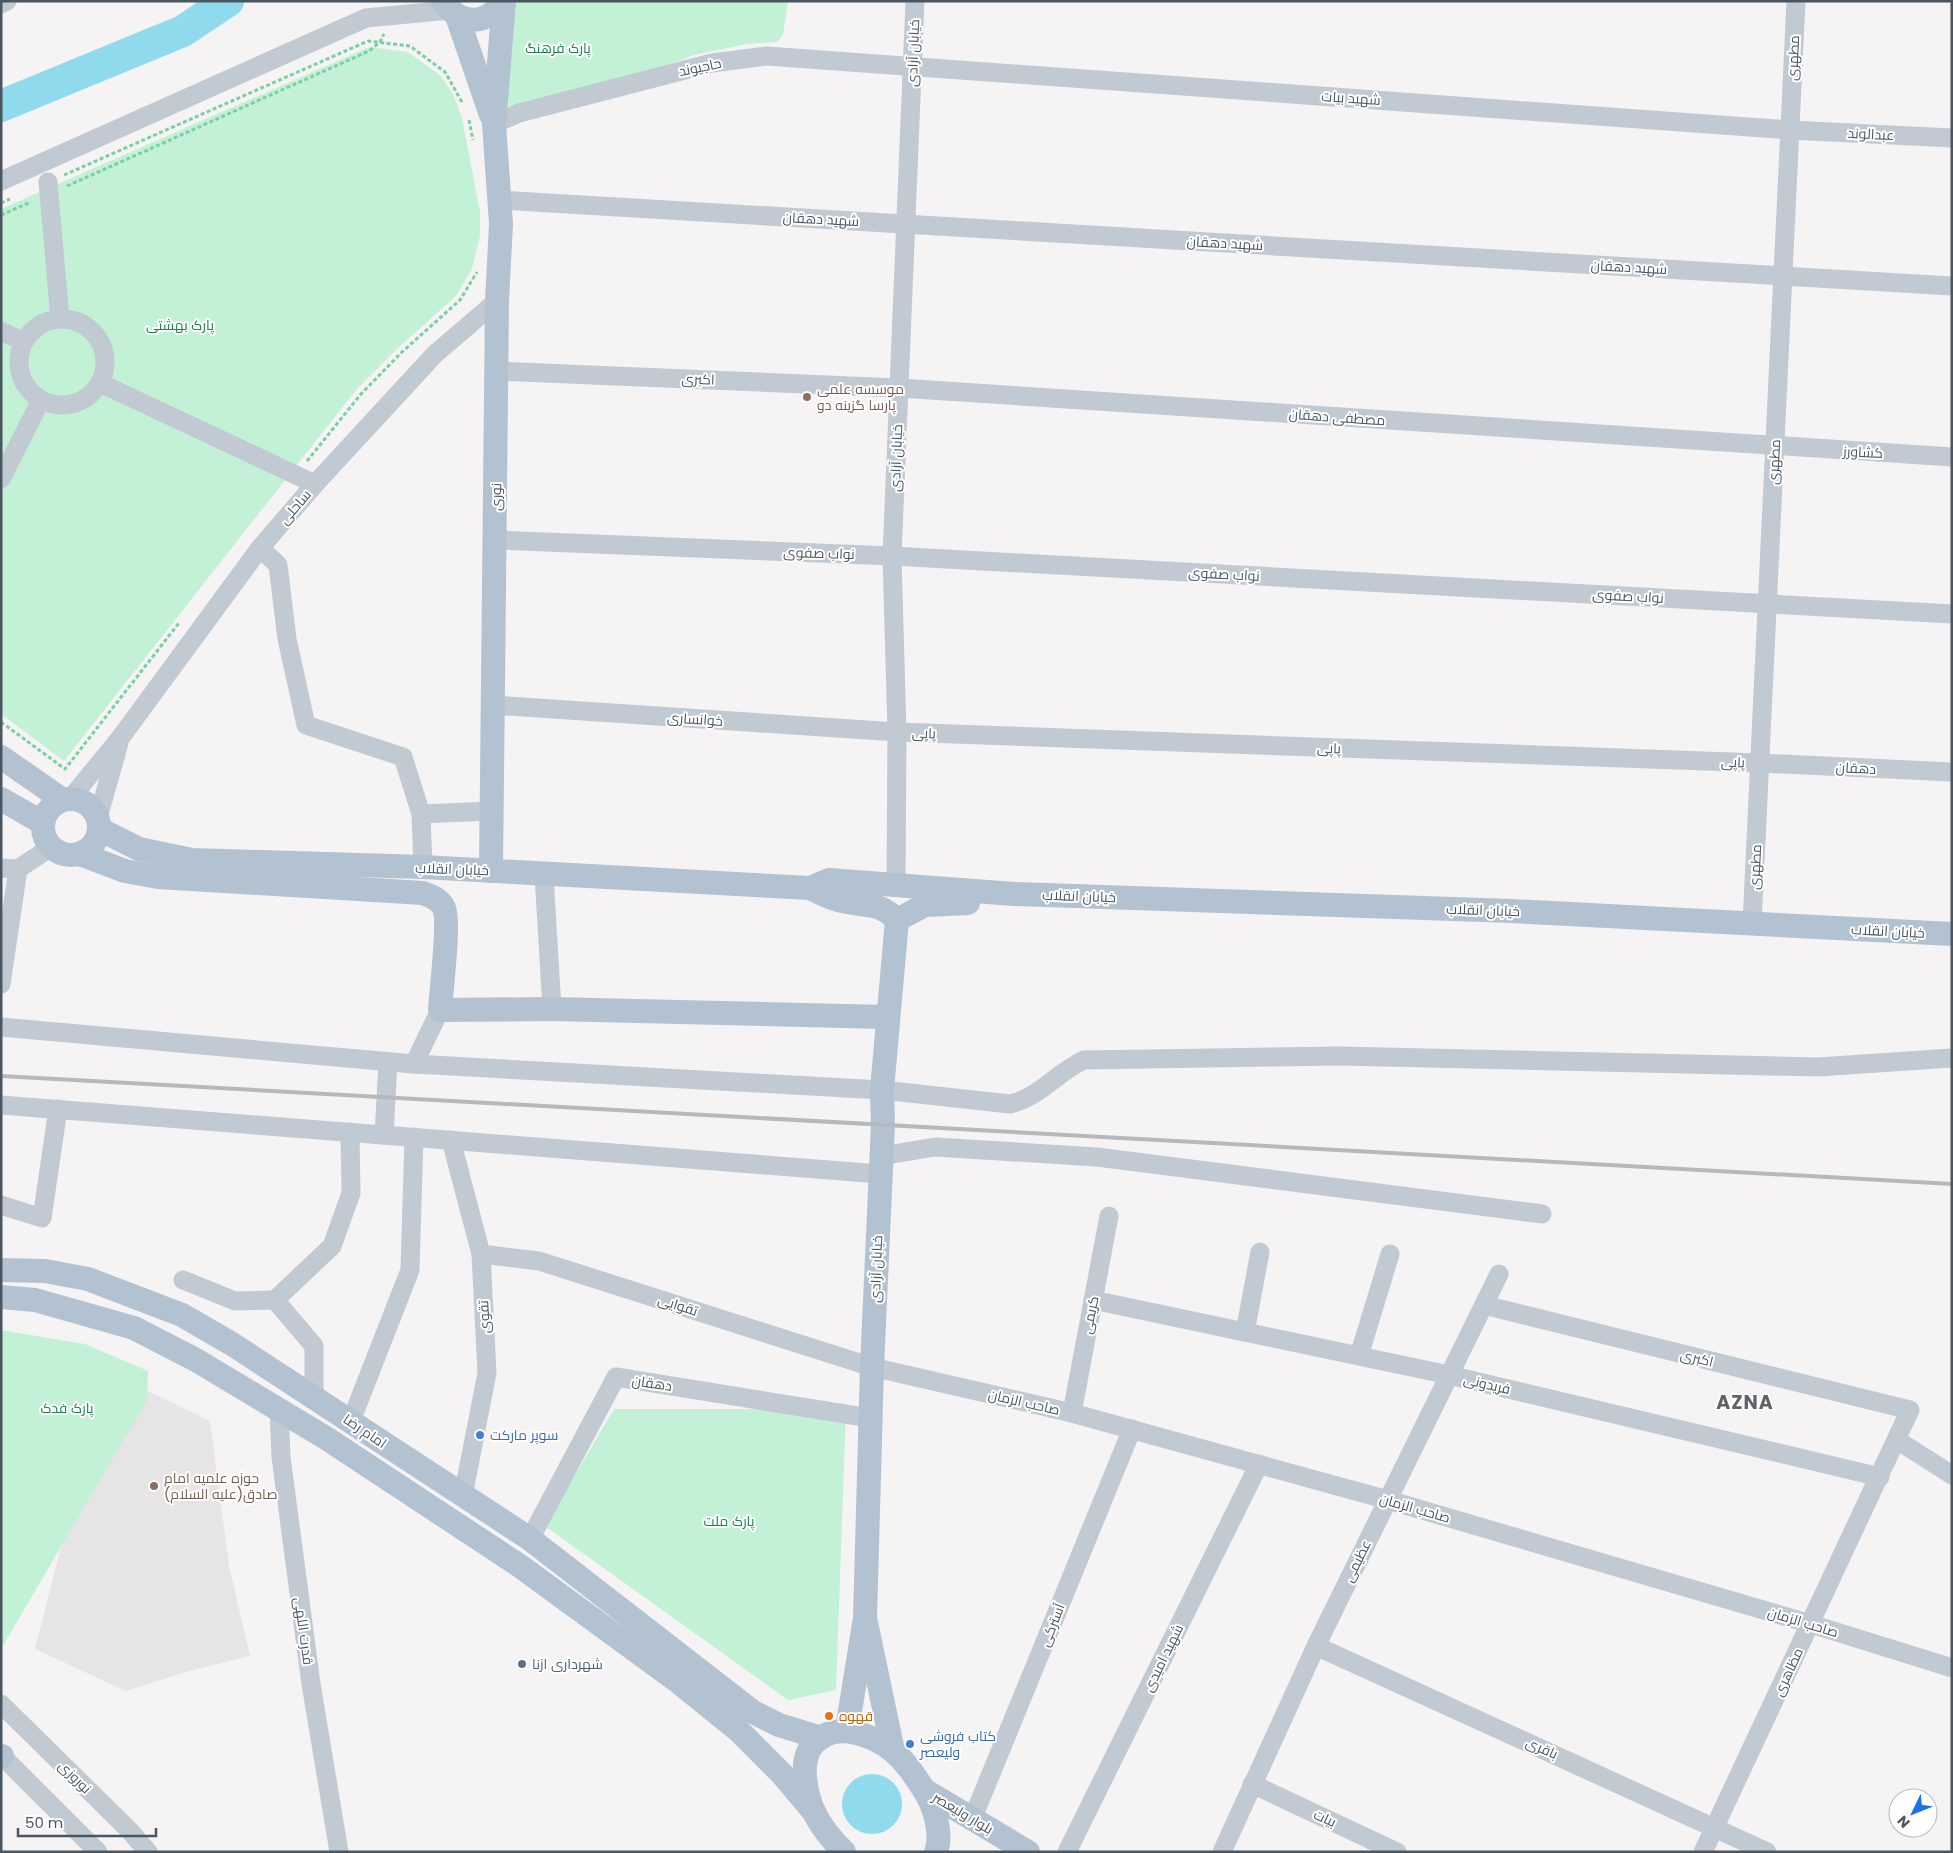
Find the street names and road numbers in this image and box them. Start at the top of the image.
street label: خیابان آزادی [902,19,924,87]
street label: مطهری [1782,35,1804,81]
street label: حاجیوند [677,53,723,81]
street label: شهید بیات [1321,86,1381,110]
street label: عبدالوند [1847,123,1895,145]
street label: شهید دهقان [782,207,860,231]
street label: شهید دهقان [1186,231,1264,255]
street label: شهید دهقان [1590,255,1668,279]
street label: اکبری [681,368,715,390]
street label: مصطفی دهقان [1288,404,1386,430]
street label: خیابان آزادی [885,424,907,492]
street label: مطهری [1763,439,1785,485]
street label: کشاورز [1842,441,1883,463]
street label: نوری [486,483,506,511]
street label: ساحلی [274,485,316,529]
street label: نواب صفوی [783,542,855,564]
street label: نواب صفوی [1188,562,1260,586]
street label: نواب صفوی [1592,584,1664,608]
street label: خوانساری [666,707,724,731]
street label: پاپی [912,723,937,743]
street label: پاپی [1317,738,1342,758]
street label: پاپی [1721,752,1746,772]
street label: دهقان [1835,757,1877,779]
street label: مطهری [1744,844,1766,890]
street label: خیابان انقلاب [415,858,489,880]
street label: خیابان انقلاب [1042,885,1116,907]
street label: خیابان انقلاب [1446,899,1520,921]
street label: خیابان انقلاب [1851,919,1925,943]
street label: خیابان آزادی [865,1235,887,1303]
street label: تقوایی [656,1289,701,1321]
street label: کریمی [1077,1294,1103,1336]
street label: تقوی [473,1300,495,1334]
street label: اکبری [1678,1344,1716,1372]
street label: فریدونی [1462,1369,1512,1399]
street label: دهقان [631,1370,673,1396]
street label: صاحب الزمان [986,1384,1062,1420]
street label: امام رضا [339,1409,391,1453]
street label: صاحب الزمان [1377,1488,1453,1528]
street label: عظیمی [1338,1537,1376,1585]
street label: قدرت اللهی [289,1596,319,1666]
street label: آسترکی [1034,1600,1070,1650]
street label: صاحب الزمان [1765,1602,1841,1642]
street label: شهید امیدی [1138,1621,1188,1695]
street label: مظاهری [1768,1644,1808,1700]
street label: باقری [1523,1732,1561,1764]
street label: نوروزی [54,1756,96,1798]
street label: بلوار ولیعصر [928,1787,997,1839]
street label: بیات [1310,1804,1340,1832]

